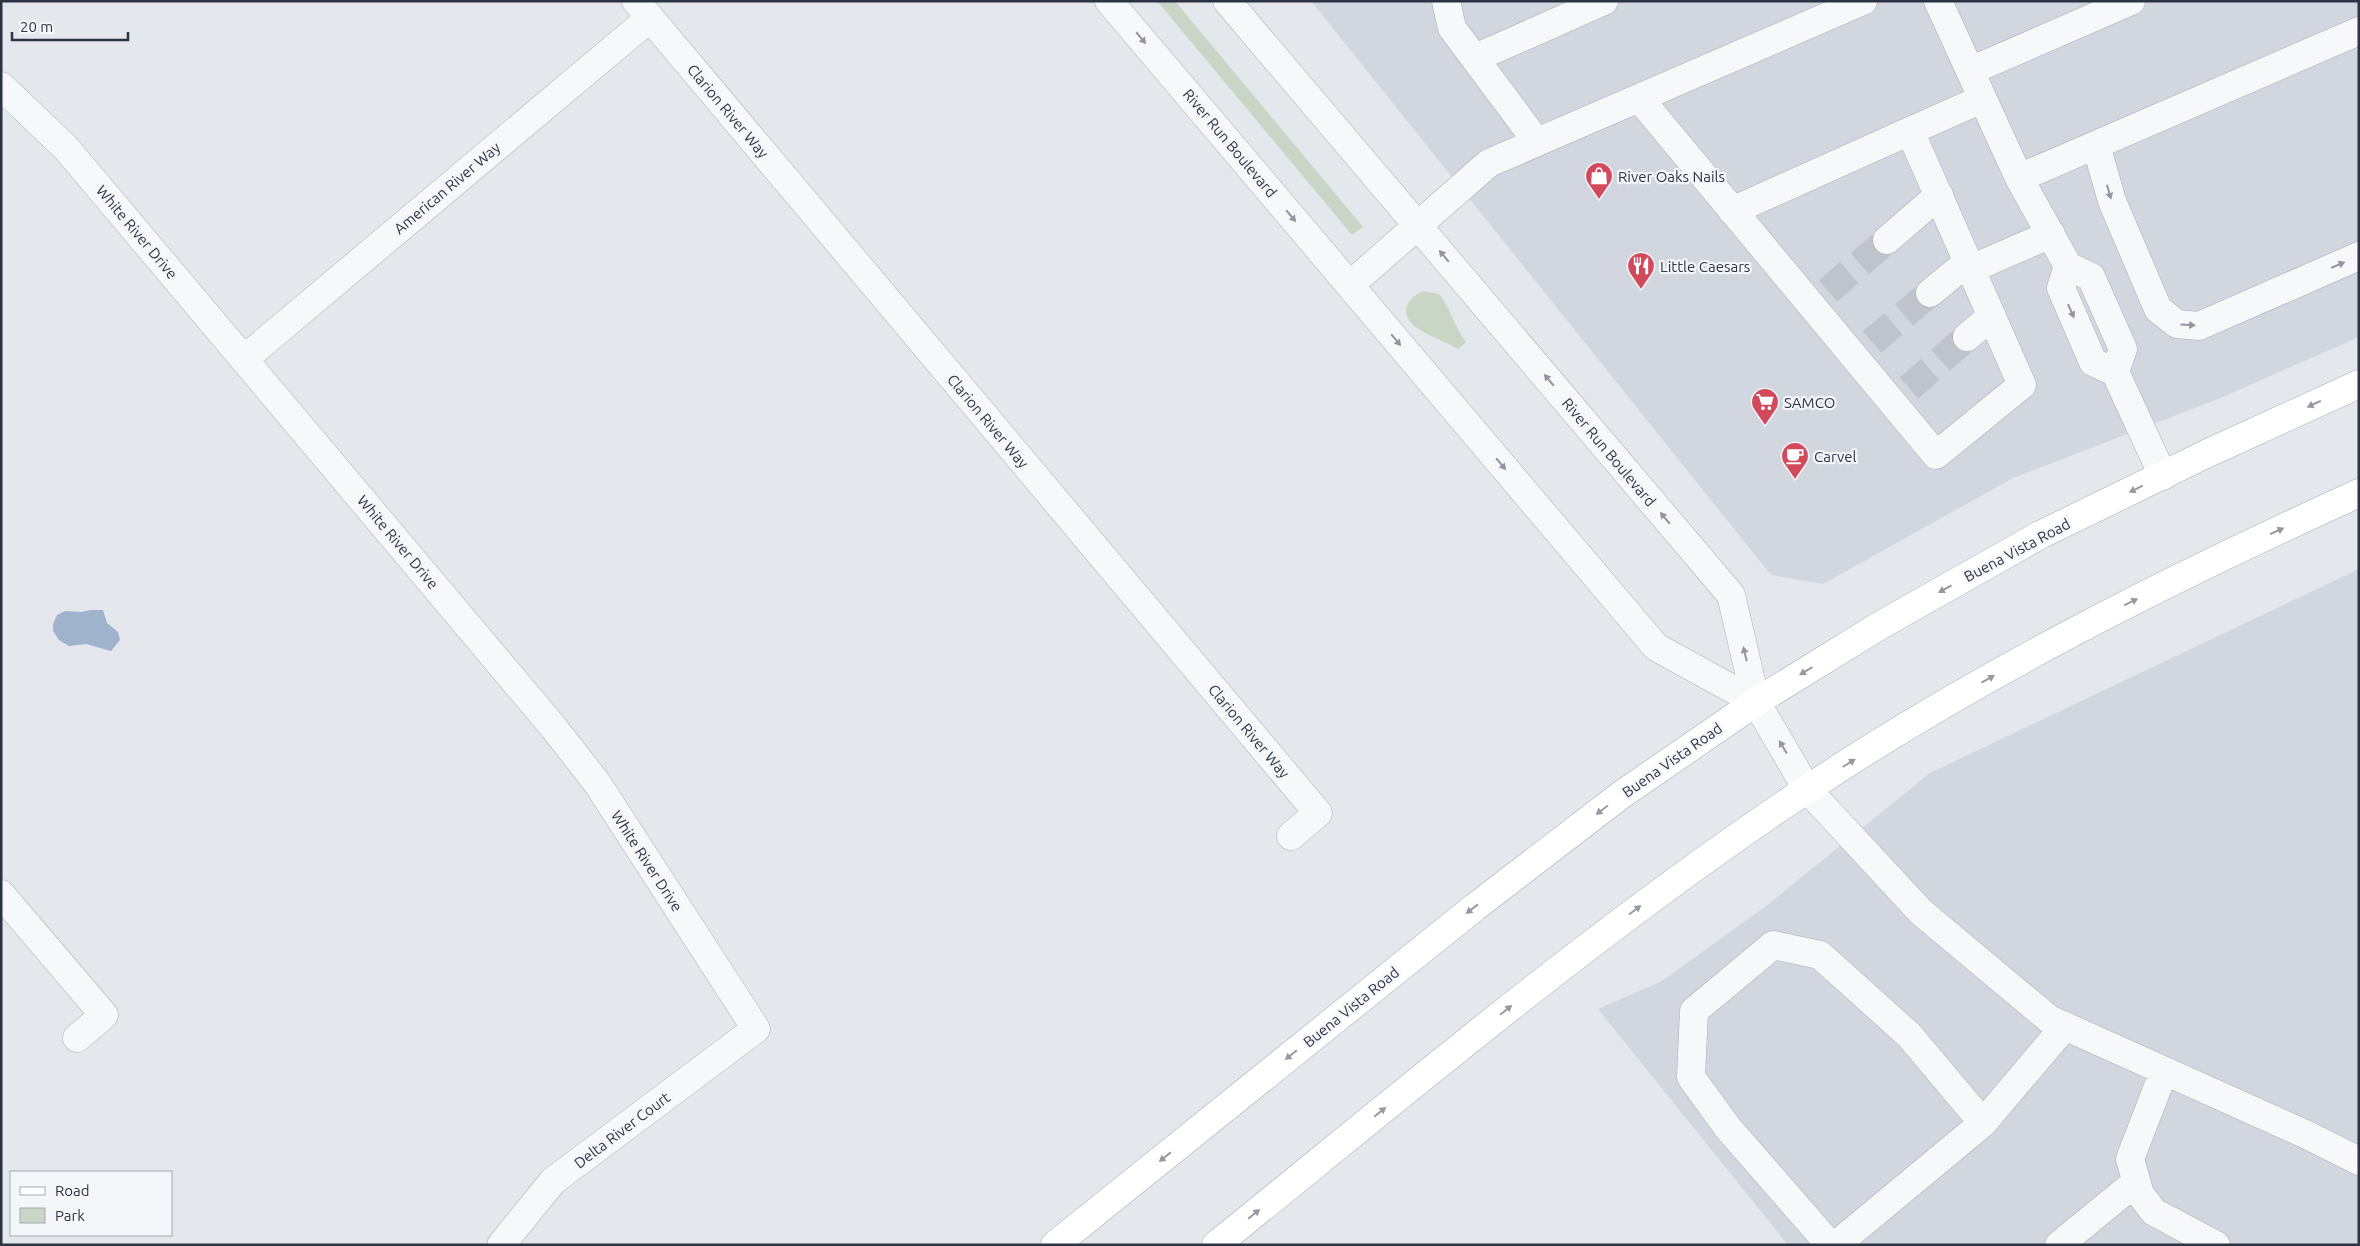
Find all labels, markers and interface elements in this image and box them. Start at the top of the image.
scale bar [12,10,129,42]
text: 20 m [20,18,53,35]
one-way arrow [1135,32,1146,45]
street label: Clarion River Way [684,61,772,161]
street label: River Run Boulevard [1180,85,1280,201]
street label: American River Way [391,139,503,237]
shop icon: River Oaks Nails [1584,161,1614,200]
place label: River Oaks Nails [1618,168,1725,185]
street label: White River Drive [93,182,181,282]
one-way arrow [2105,184,2113,199]
one-way arrow [1285,209,1297,221]
one-way arrow [1438,250,1449,263]
restaurant icon: Little Caesars [1626,251,1656,290]
place label: Little Caesars [1660,258,1750,275]
one-way arrow [2331,261,2345,269]
one-way arrow [2067,304,2075,318]
one-way arrow [2180,322,2196,330]
one-way arrow [1390,333,1402,345]
street label: Clarion River Way [944,371,1032,471]
one-way arrow [1543,374,1554,387]
supermarket icon: SAMCO [1750,387,1780,426]
street label: River Run Boulevard [1559,394,1659,510]
place label: SAMCO [1784,394,1835,411]
one-way arrow [2307,401,2321,409]
cafe icon: Carvel [1780,441,1810,480]
place label: Carvel [1814,448,1857,465]
one-way arrow [1495,457,1507,469]
one-way arrow [2129,485,2143,493]
street label: White River Drive [354,492,442,592]
one-way arrow [1659,512,1671,524]
street label: Buena Vista Road [1961,515,2073,585]
one-way arrow [2270,526,2284,534]
one-way arrow [1939,584,1952,593]
one-way arrow [2124,598,2138,606]
one-way arrow [1741,647,1749,662]
one-way arrow [1799,667,1812,676]
one-way arrow [1981,675,1995,684]
street label: Clarion River Way [1205,681,1293,781]
street label: Buena Vista Road [1619,719,1725,801]
one-way arrow [1778,740,1787,754]
one-way arrow [1842,758,1855,768]
one-way arrow [1595,805,1608,816]
street label: White River Drive [608,807,686,915]
one-way arrow [1466,904,1479,915]
one-way arrow [1628,905,1641,916]
street label: Buena Vista Road [1300,963,1402,1051]
one-way arrow [1500,1004,1513,1015]
one-way arrow [1285,1049,1298,1060]
street label: Delta River Court [571,1088,673,1172]
one-way arrow [1373,1106,1386,1117]
one-way arrow [1158,1151,1171,1162]
legend [10,1171,172,1236]
text: Road [55,1182,90,1199]
text: Park [55,1207,85,1224]
one-way arrow [1247,1209,1260,1220]

